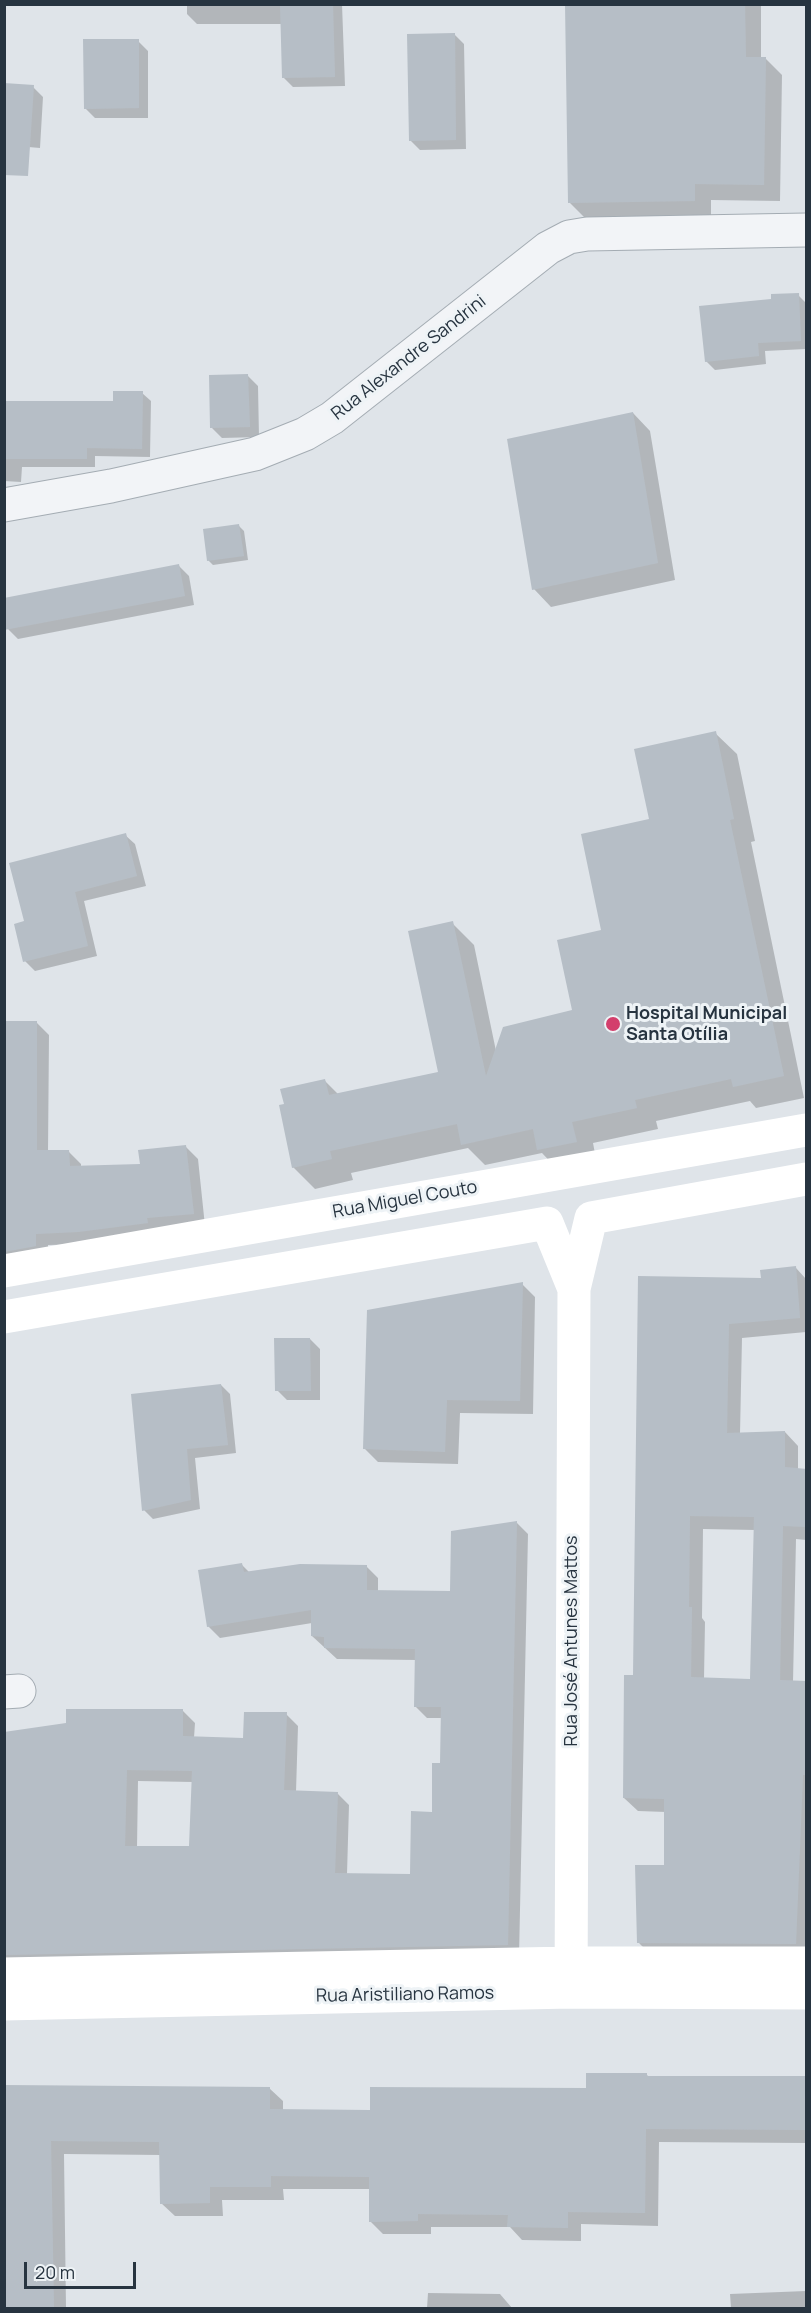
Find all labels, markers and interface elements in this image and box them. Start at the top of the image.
street label: Rua Alexandre Sandrini [327,291,491,425]
place label: Hospital Municipal Santa Otília [626,1003,787,1046]
marker: Hospital Municipal Santa Otília [604,1015,622,1033]
street label: Rua Miguel Couto [331,1177,479,1223]
street label: Rua José Antunes Mattos [561,1536,583,1746]
street label: Rua Aristiliano Ramos [316,1983,494,2007]
scale bar [27,2250,140,2288]
text: 20 m [35,2260,75,2284]

